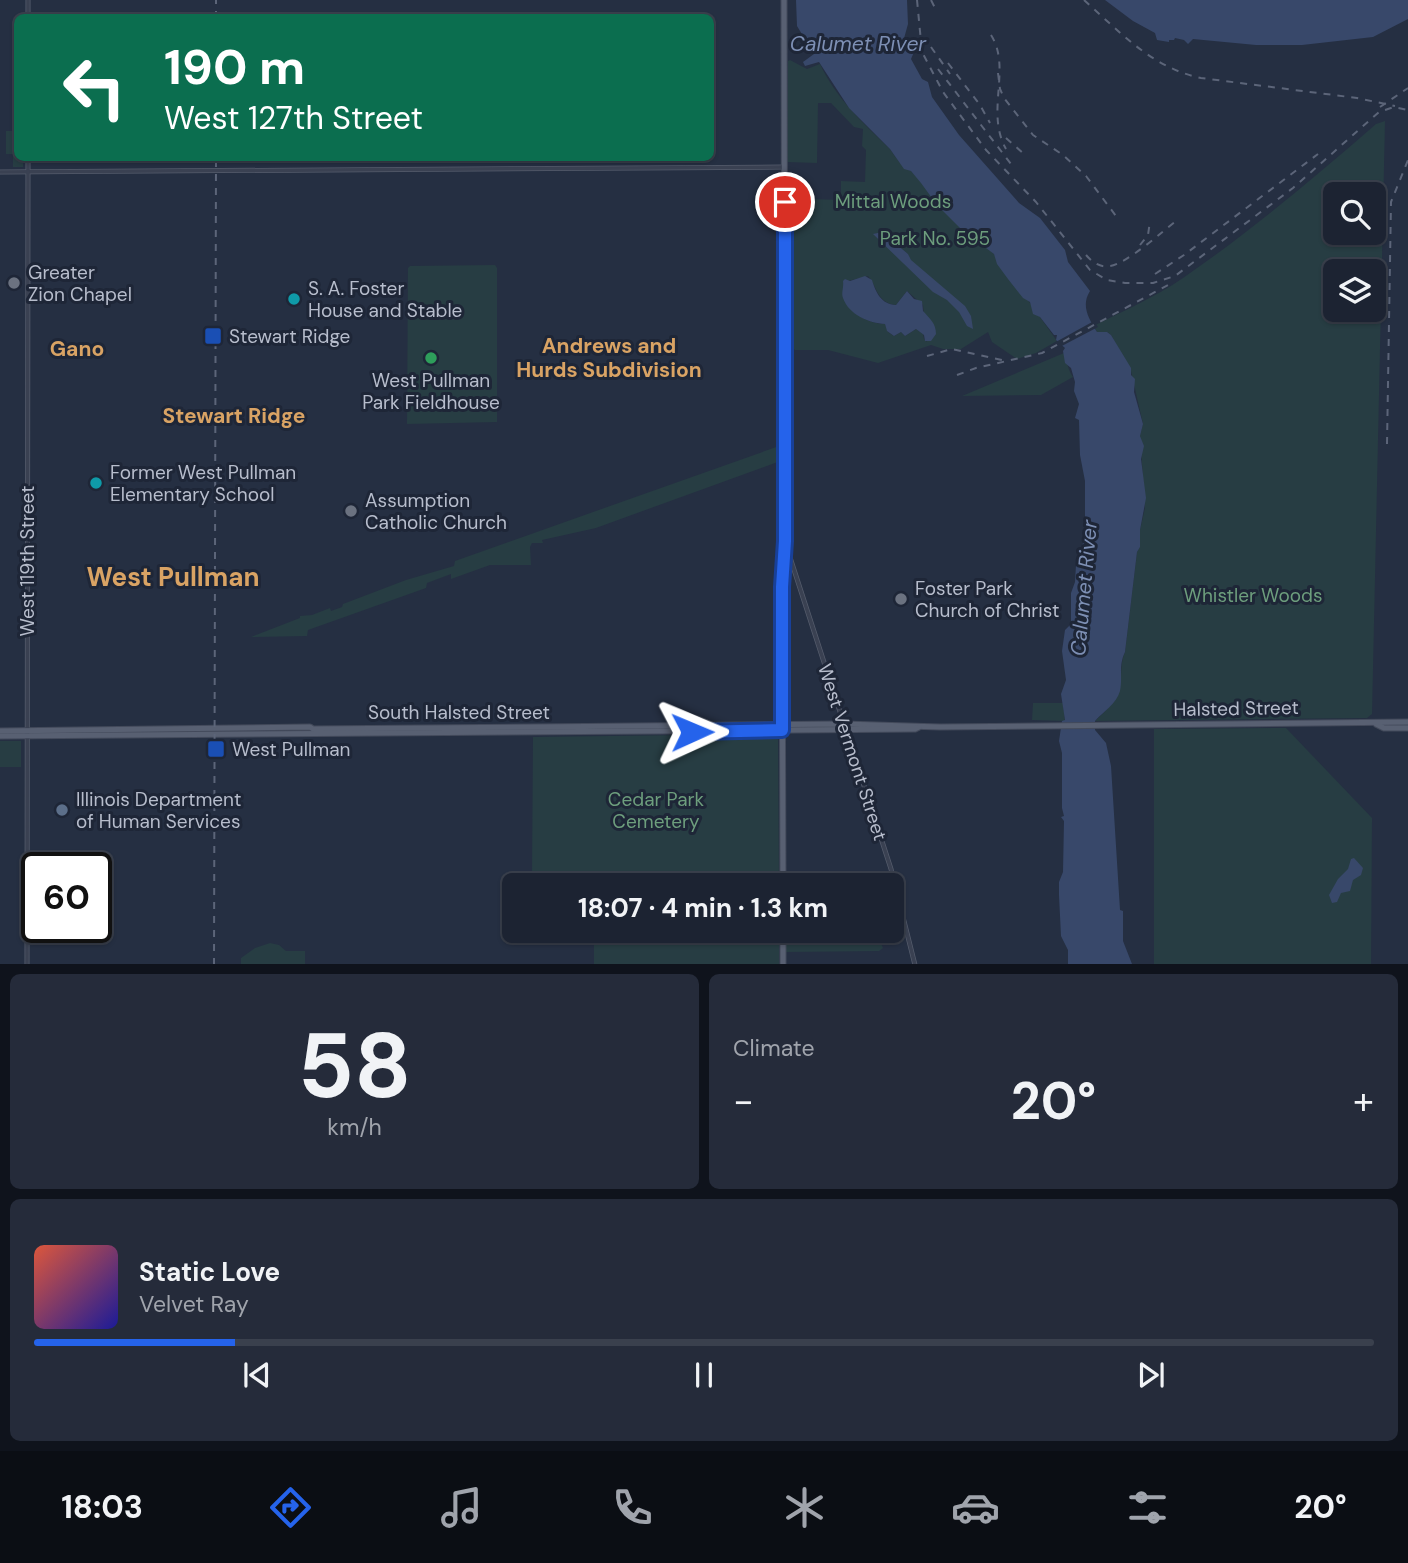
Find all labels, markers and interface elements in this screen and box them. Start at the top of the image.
water label: Calumet River [790,30,927,58]
text: 190 m [164,35,305,99]
icon: left [49,42,140,133]
text: West 127th Street [164,97,423,139]
pin [755,172,815,232]
map controls [1323,182,1386,322]
button: search [1323,182,1386,245]
icon: arrive [766,183,804,221]
park label: Mittal Woods [835,189,951,214]
park label: Park No. 595 [880,226,990,251]
button: layers [1323,259,1386,322]
place label: Greater Zion Chapel [28,260,132,307]
marker: Greater Zion Chapel [6,275,22,291]
place label: S. A. Foster House and Stable [308,276,462,323]
marker: S. A. Foster House and Stable [286,291,302,307]
place label: Stewart Ridge [229,324,350,349]
marker: Stewart Ridge [203,326,223,346]
district label: Andrews and Hurds Subdivision [516,332,702,384]
district label: Gano [50,335,104,363]
marker: West Pullman Park Fieldhouse [423,350,439,366]
place label: West Pullman Park Fieldhouse [362,368,500,415]
district label: Stewart Ridge [163,402,305,430]
place label: Former West Pullman Elementary School [110,460,296,507]
marker: Former West Pullman Elementary School [88,475,104,491]
street label: West 119th Street [15,486,40,636]
place label: Assumption Catholic Church [365,488,507,535]
marker: Assumption Catholic Church [343,503,359,519]
water label: Calumet River [1064,518,1104,657]
district label: West Pullman [86,560,260,594]
place label: Foster Park Church of Christ [915,576,1059,623]
park label: Whistler Woods [1184,583,1322,608]
marker: Foster Park Church of Christ [893,591,909,607]
street label: West Vermont Street [812,661,893,844]
position arrow [655,695,729,769]
street label: Halsted Street [1173,695,1299,722]
street label: South Halsted Street [368,700,550,725]
place label: West Pullman [232,737,350,762]
marker: West Pullman [206,739,226,759]
place label: Illinois Department of Human Services [76,787,241,834]
park label: Cedar Park Cemetery [608,787,705,834]
marker: Illinois Department of Human Services [54,802,70,818]
speed limit sign: 60 [21,852,112,943]
text: 18:07 · 4 min · 1.3 km [578,891,828,925]
text: 58 [297,1007,412,1125]
text: Climate [733,1033,815,1063]
text: 20° [1011,1067,1096,1135]
text: − [733,1076,754,1126]
text: + [1353,1076,1374,1126]
text: km/h [327,1112,382,1142]
text: Static Love [139,1255,280,1289]
text: Velvet Ray [139,1289,249,1319]
icon: previous [238,1356,276,1394]
icon: pause [685,1356,723,1394]
icon: next [1132,1356,1170,1394]
icon: directions [266,1483,315,1532]
icon: music [437,1483,486,1532]
icon: phone [608,1483,657,1532]
icon: climate [780,1483,829,1532]
icon: car [951,1483,1000,1532]
icon: filters [1123,1483,1172,1532]
text: 18:03 [61,1486,143,1528]
text: 20° [1294,1486,1347,1528]

